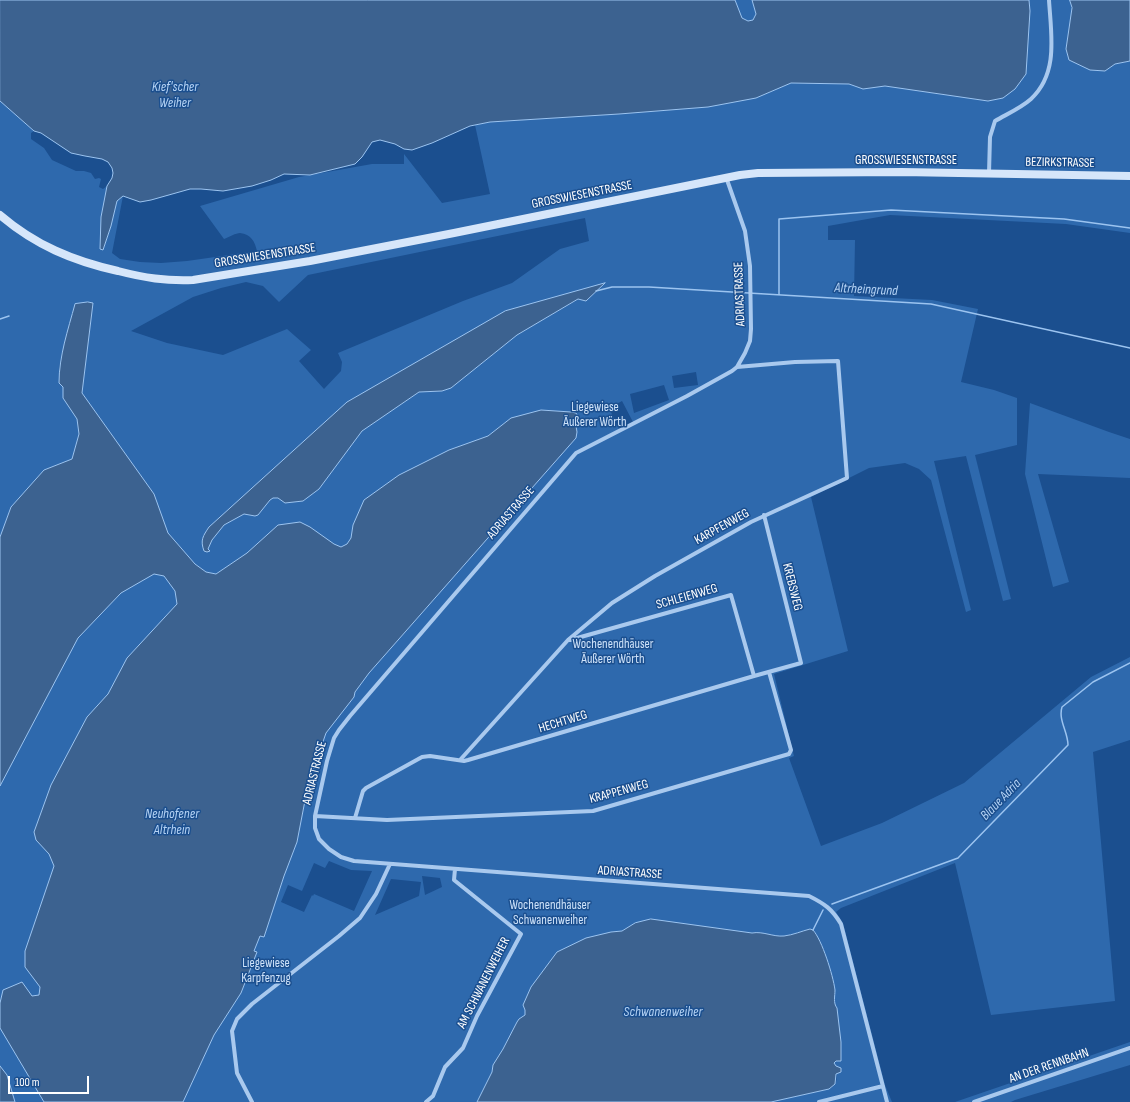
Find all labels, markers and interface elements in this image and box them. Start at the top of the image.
water label: Kief'scher Weiher [152,79,198,112]
street label: GROSSWIESENSTRASSE [855,153,957,169]
street label: BEZIRKSTRASSE [1025,155,1095,171]
street label: GROSSWIESENSTRASSE [530,178,634,212]
street label: GROSSWIESENSTRASSE [213,240,317,272]
street label: ADRIASTRASSE [731,261,749,327]
water label: Altrheingrund [834,280,898,300]
park label: Liegewiese Äußerer Wörth [563,400,627,431]
street label: ADRIASTRASSE [484,483,538,543]
street label: KARPFENWEG [692,506,752,548]
street label: KREBSWEG [779,561,805,613]
street label: SCHLEIENWEG [654,581,720,613]
park label: Wochenendhäuser Äußerer Wörth [572,637,654,668]
street label: HECHTWEG [537,707,589,737]
street label: ADRIASTRASSE [300,740,330,806]
water label: Blaue Adria [977,776,1025,824]
street label: KRAPPENWEG [588,777,650,807]
water label: Neuhofener Altrhein [145,806,199,838]
street label: ADRIASTRASSE [597,863,663,883]
park label: Wochenendhäuser Schwanenweiher [509,898,591,929]
street label: AM SCHWANENWEIHER [454,935,514,1031]
park label: Liegewiese Karpfenzug [241,956,291,987]
water label: Schwanenweiher [624,1004,702,1020]
street label: AN DER RENNBAHN [1007,1045,1091,1087]
scale bar [10,1068,91,1094]
text: 100 m [15,1075,40,1090]

